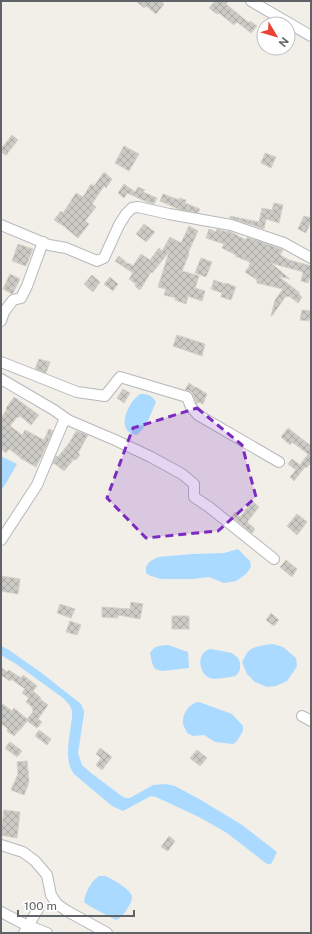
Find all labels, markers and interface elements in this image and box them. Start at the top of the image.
north arrow [256,16,296,56]
text: N [277,35,291,49]
scale bar [18,892,134,918]
text: 100 m [24,899,57,913]

